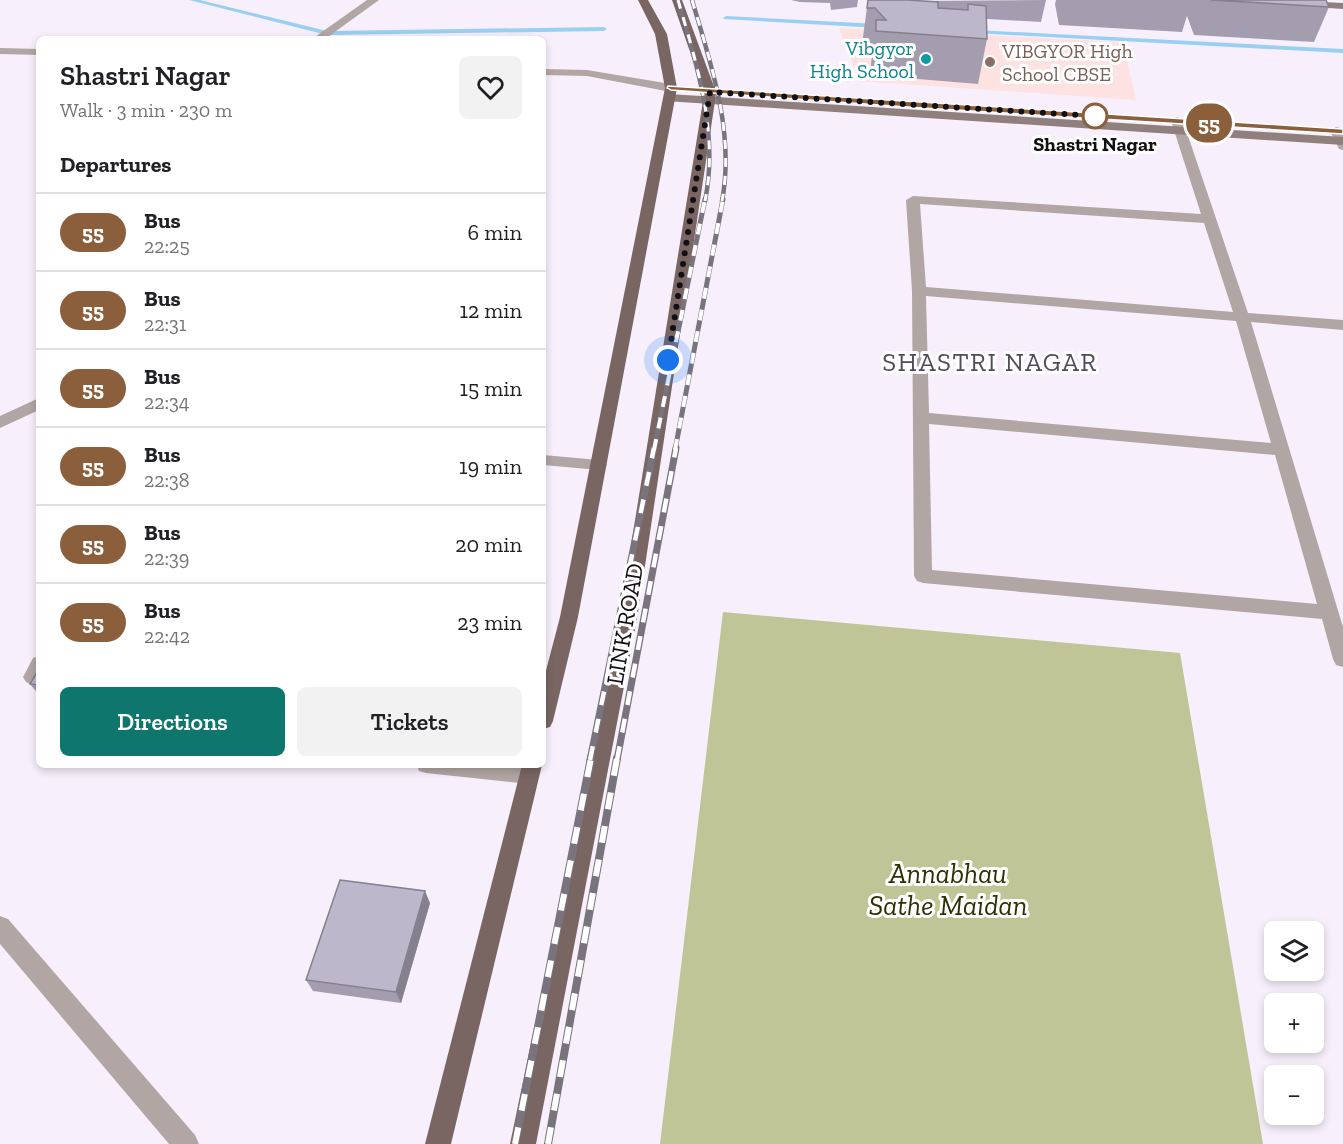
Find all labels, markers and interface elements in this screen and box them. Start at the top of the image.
place label: Vibgyor High School [810,36,914,83]
place label: VIBGYOR High School CBSE [1001,39,1134,86]
marker: Vibgyor High School [919,52,933,66]
marker: VIBGYOR High School CBSE [983,55,997,69]
button: heart [459,56,522,119]
text: Shastri Nagar [60,59,231,92]
text: Walk · 3 min · 230 m [60,98,232,122]
marker: Shastri Nagar [1082,103,1108,129]
line badge: 55 [1182,104,1236,142]
text: 55 [1198,111,1220,136]
place label: Shastri Nagar [1033,132,1157,156]
text: Departures [60,151,171,178]
text: Bus [144,207,181,234]
text: 6 min [468,219,522,246]
text: 55 [82,220,104,245]
text: 22:25 [144,234,190,258]
text: Bus [144,285,181,312]
text: 12 min [459,297,522,324]
text: 55 [82,298,104,323]
text: 22:31 [144,312,187,336]
your location [653,345,683,375]
district label: SHASTRI NAGAR [882,346,1098,378]
text: Bus [144,363,181,390]
text: 15 min [460,375,522,402]
text: 55 [82,376,104,401]
text: 22:34 [144,390,190,414]
text: Bus [144,441,181,468]
text: 19 min [459,453,522,480]
text: 55 [82,454,104,479]
text: 22:38 [144,468,190,492]
text: Bus [144,519,181,546]
text: 20 min [455,531,522,558]
text: 55 [82,532,104,557]
text: 22:39 [144,546,189,570]
street label: LINK ROAD [600,561,649,687]
text: Bus [144,597,181,624]
text: 23 min [457,609,522,636]
text: 55 [82,610,104,635]
text: 22:42 [144,624,190,648]
button: Directions [60,687,285,756]
button: Tickets [297,687,522,756]
park label: Annabhau Sathe Maidan [869,857,1027,922]
map controls [1264,921,1324,1125]
button: layers [1264,921,1324,981]
button: + [1264,993,1324,1053]
button: − [1264,1065,1324,1125]

